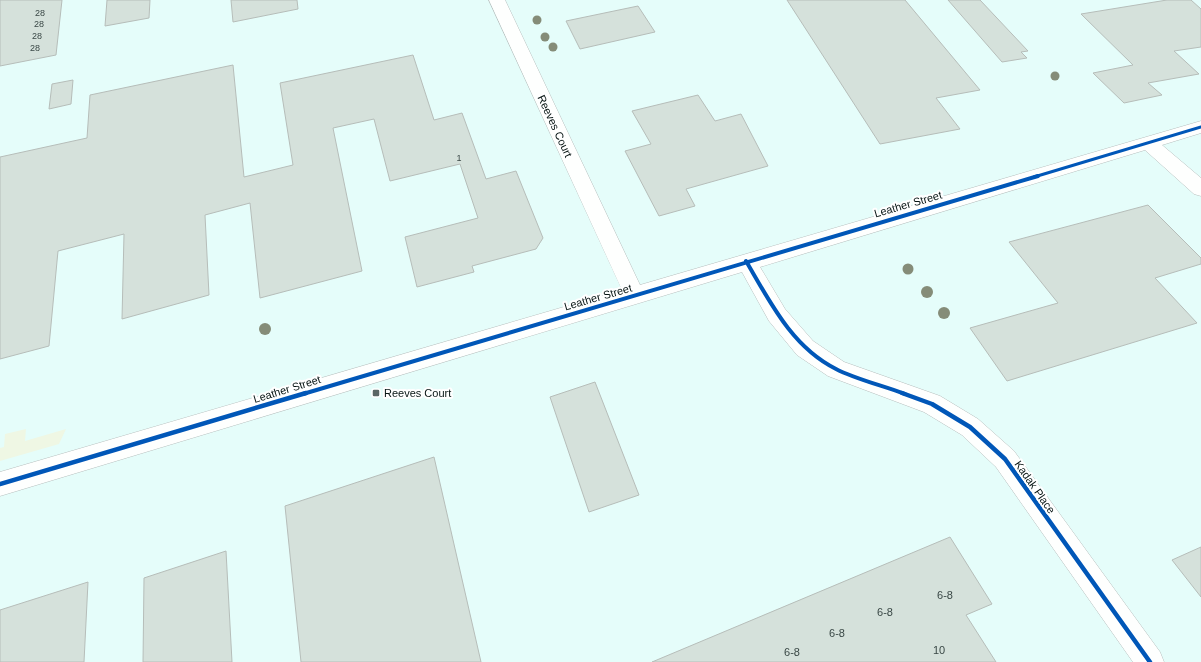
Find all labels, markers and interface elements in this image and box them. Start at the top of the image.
house number: 28 [35,8,45,18]
house number: 28 [34,19,44,29]
house number: 28 [32,31,42,41]
house number: 28 [30,43,40,53]
street label: Reeves Court [535,93,575,159]
house number: 1 [456,153,462,163]
street label: Leather Street [873,189,943,219]
street label: Leather Street [563,282,633,312]
street label: Leather Street [252,373,322,405]
place label: Reeves Court [384,387,451,399]
marker: Reeves Court [371,388,381,398]
street label: Kadak Place [1012,458,1058,516]
house number: 6-8 [937,589,953,601]
house number: 6-8 [877,606,893,618]
house number: 6-8 [829,627,845,639]
house number: 10 [933,644,945,656]
house number: 6-8 [784,646,800,658]

